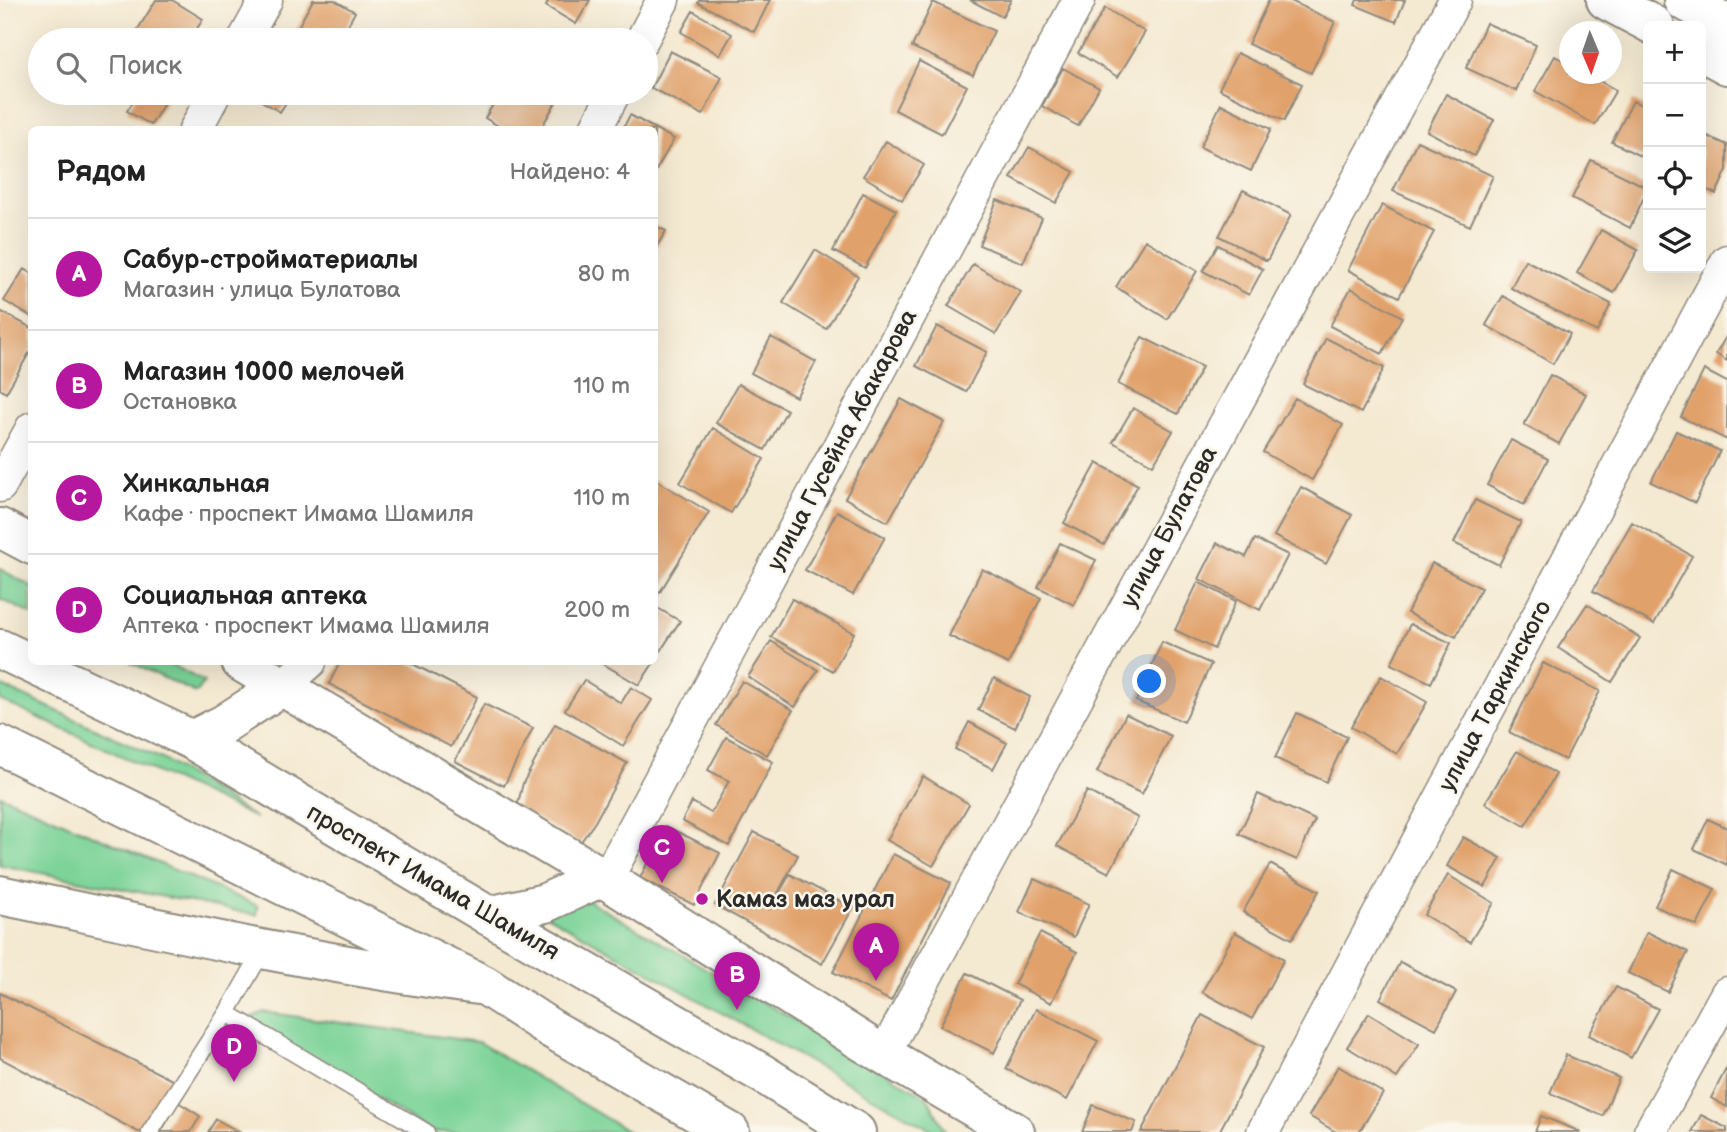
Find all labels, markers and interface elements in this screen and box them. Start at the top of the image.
north arrow [1559,21,1622,84]
map controls [1643,21,1706,273]
button: + [1643,21,1706,84]
search box [28,28,658,105]
icon: search [52,48,90,86]
text: Поиск [108,51,182,82]
button: − [1643,84,1706,147]
button: locate [1643,147,1706,210]
text: Рядом [56,154,146,190]
text: Найдено: 4 [510,158,630,186]
button: layers [1643,210,1706,273]
text: Сабур-стройматериалы [123,245,418,276]
text: A [72,260,86,288]
text: 80 m [578,260,630,288]
text: Магазин · улица Булатова [123,276,401,304]
street label: улица Гусейна Абакарова [761,304,923,576]
text: Магазин 1000 мелочей [123,357,405,388]
text: B [71,372,87,400]
text: 110 m [573,372,630,400]
text: Остановка [123,388,237,416]
street label: улица Булатова [1114,441,1224,613]
text: Хинкальная [123,469,270,500]
text: C [71,484,87,512]
text: 110 m [573,484,630,512]
text: Кафе · проспект Имама Шамиля [123,500,474,528]
text: Социальная аптека [123,581,367,612]
street label: улица Таркинского [1432,595,1558,797]
text: D [71,596,87,624]
text: 200 m [564,596,630,624]
text: Аптека · проспект Имама Шамиля [123,612,489,640]
your location [1132,664,1166,698]
street label: проспект Имама Шамиля [301,798,565,966]
pin: C [639,825,685,883]
place label: Камаз маз урал [716,885,895,914]
marker: Камаз маз урал [694,891,710,907]
pin: A [853,923,899,981]
pin: B [714,952,760,1010]
pin: D [211,1024,257,1082]

